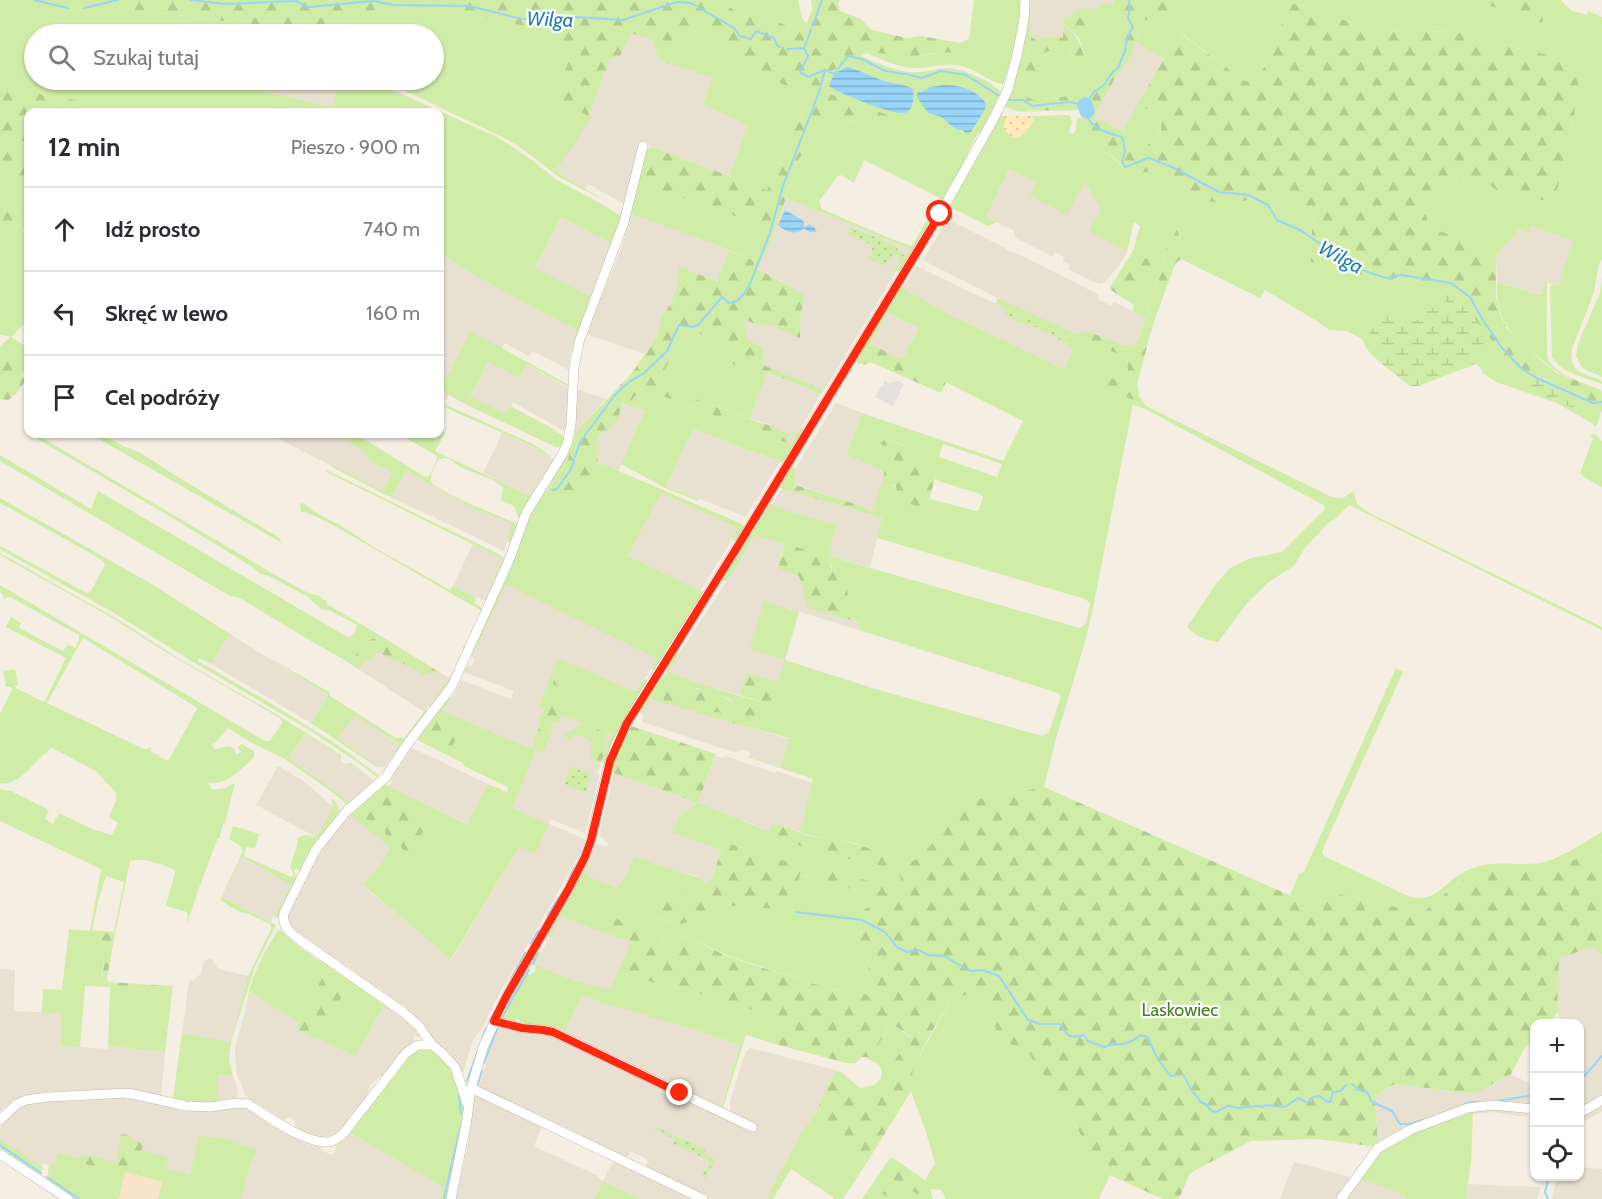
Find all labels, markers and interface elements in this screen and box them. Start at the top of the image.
water label: Wilga [526,6,574,32]
search box [24,24,444,90]
icon: search [45,41,78,74]
text: Szukaj tutaj [93,44,199,71]
text: 12 min [48,131,120,163]
text: Pieszo · 900 m [291,135,420,159]
route start [926,200,952,226]
icon: ahead [48,213,81,246]
text: Idź prosto [105,216,200,243]
text: 740 m [363,217,420,241]
water label: Wilga [1314,235,1368,279]
icon: left [48,297,81,330]
text: Skręć w lewo [105,300,228,327]
text: 160 m [366,301,420,325]
icon: arrive [48,381,81,414]
text: Cel podróży [105,384,220,411]
park label: Laskowiec [1142,999,1218,1021]
map controls [1530,1019,1584,1181]
button: + [1530,1019,1584,1073]
button: − [1530,1073,1584,1127]
route end [666,1079,692,1105]
button: locate [1530,1127,1584,1181]

